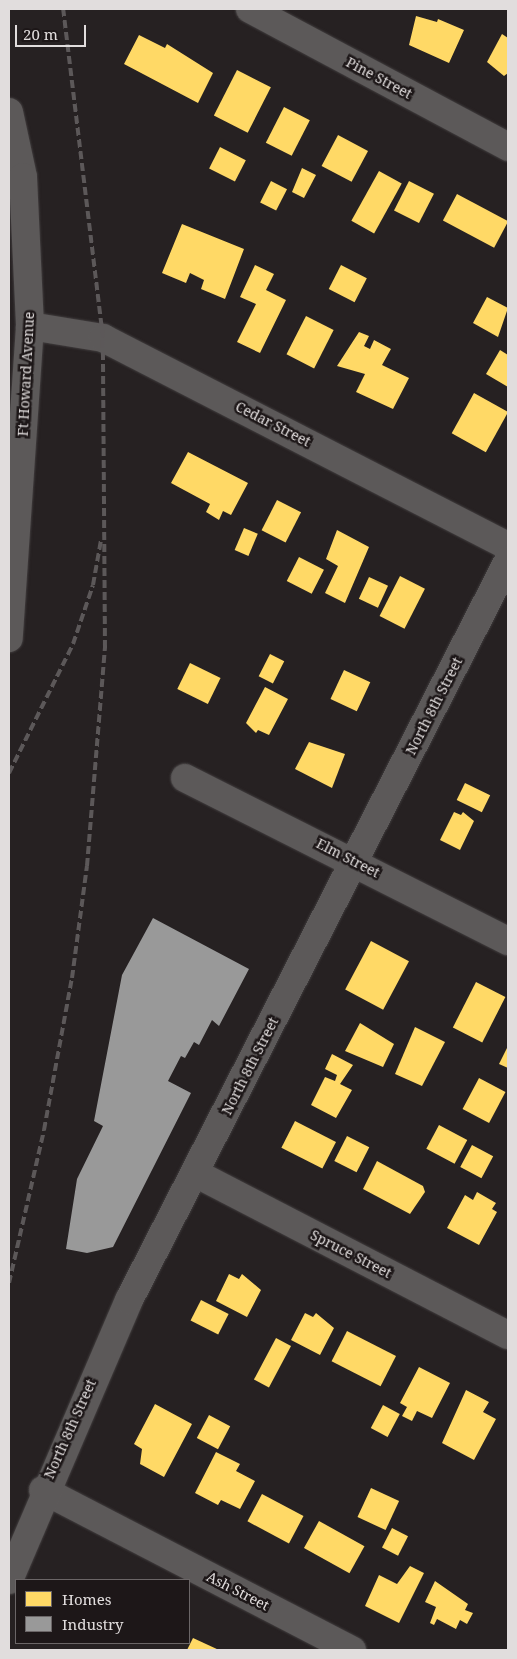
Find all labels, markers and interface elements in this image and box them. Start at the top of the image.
scale bar [18,15,89,47]
text: 20 m [23,24,58,44]
street label: Pine Street [343,54,415,102]
street label: Ft Howard Avenue [14,311,38,437]
street label: Cedar Street [233,398,313,450]
street label: North 8th Street [402,654,466,758]
street label: Elm Street [313,835,383,881]
street label: North 8th Street [218,1014,282,1118]
street label: Spruce Street [308,1226,394,1282]
street label: North 8th Street [41,1377,99,1481]
street label: Ash Street [204,1568,272,1614]
legend [15,1579,190,1644]
text: Homes [62,1589,112,1609]
text: Industry [62,1614,124,1634]

